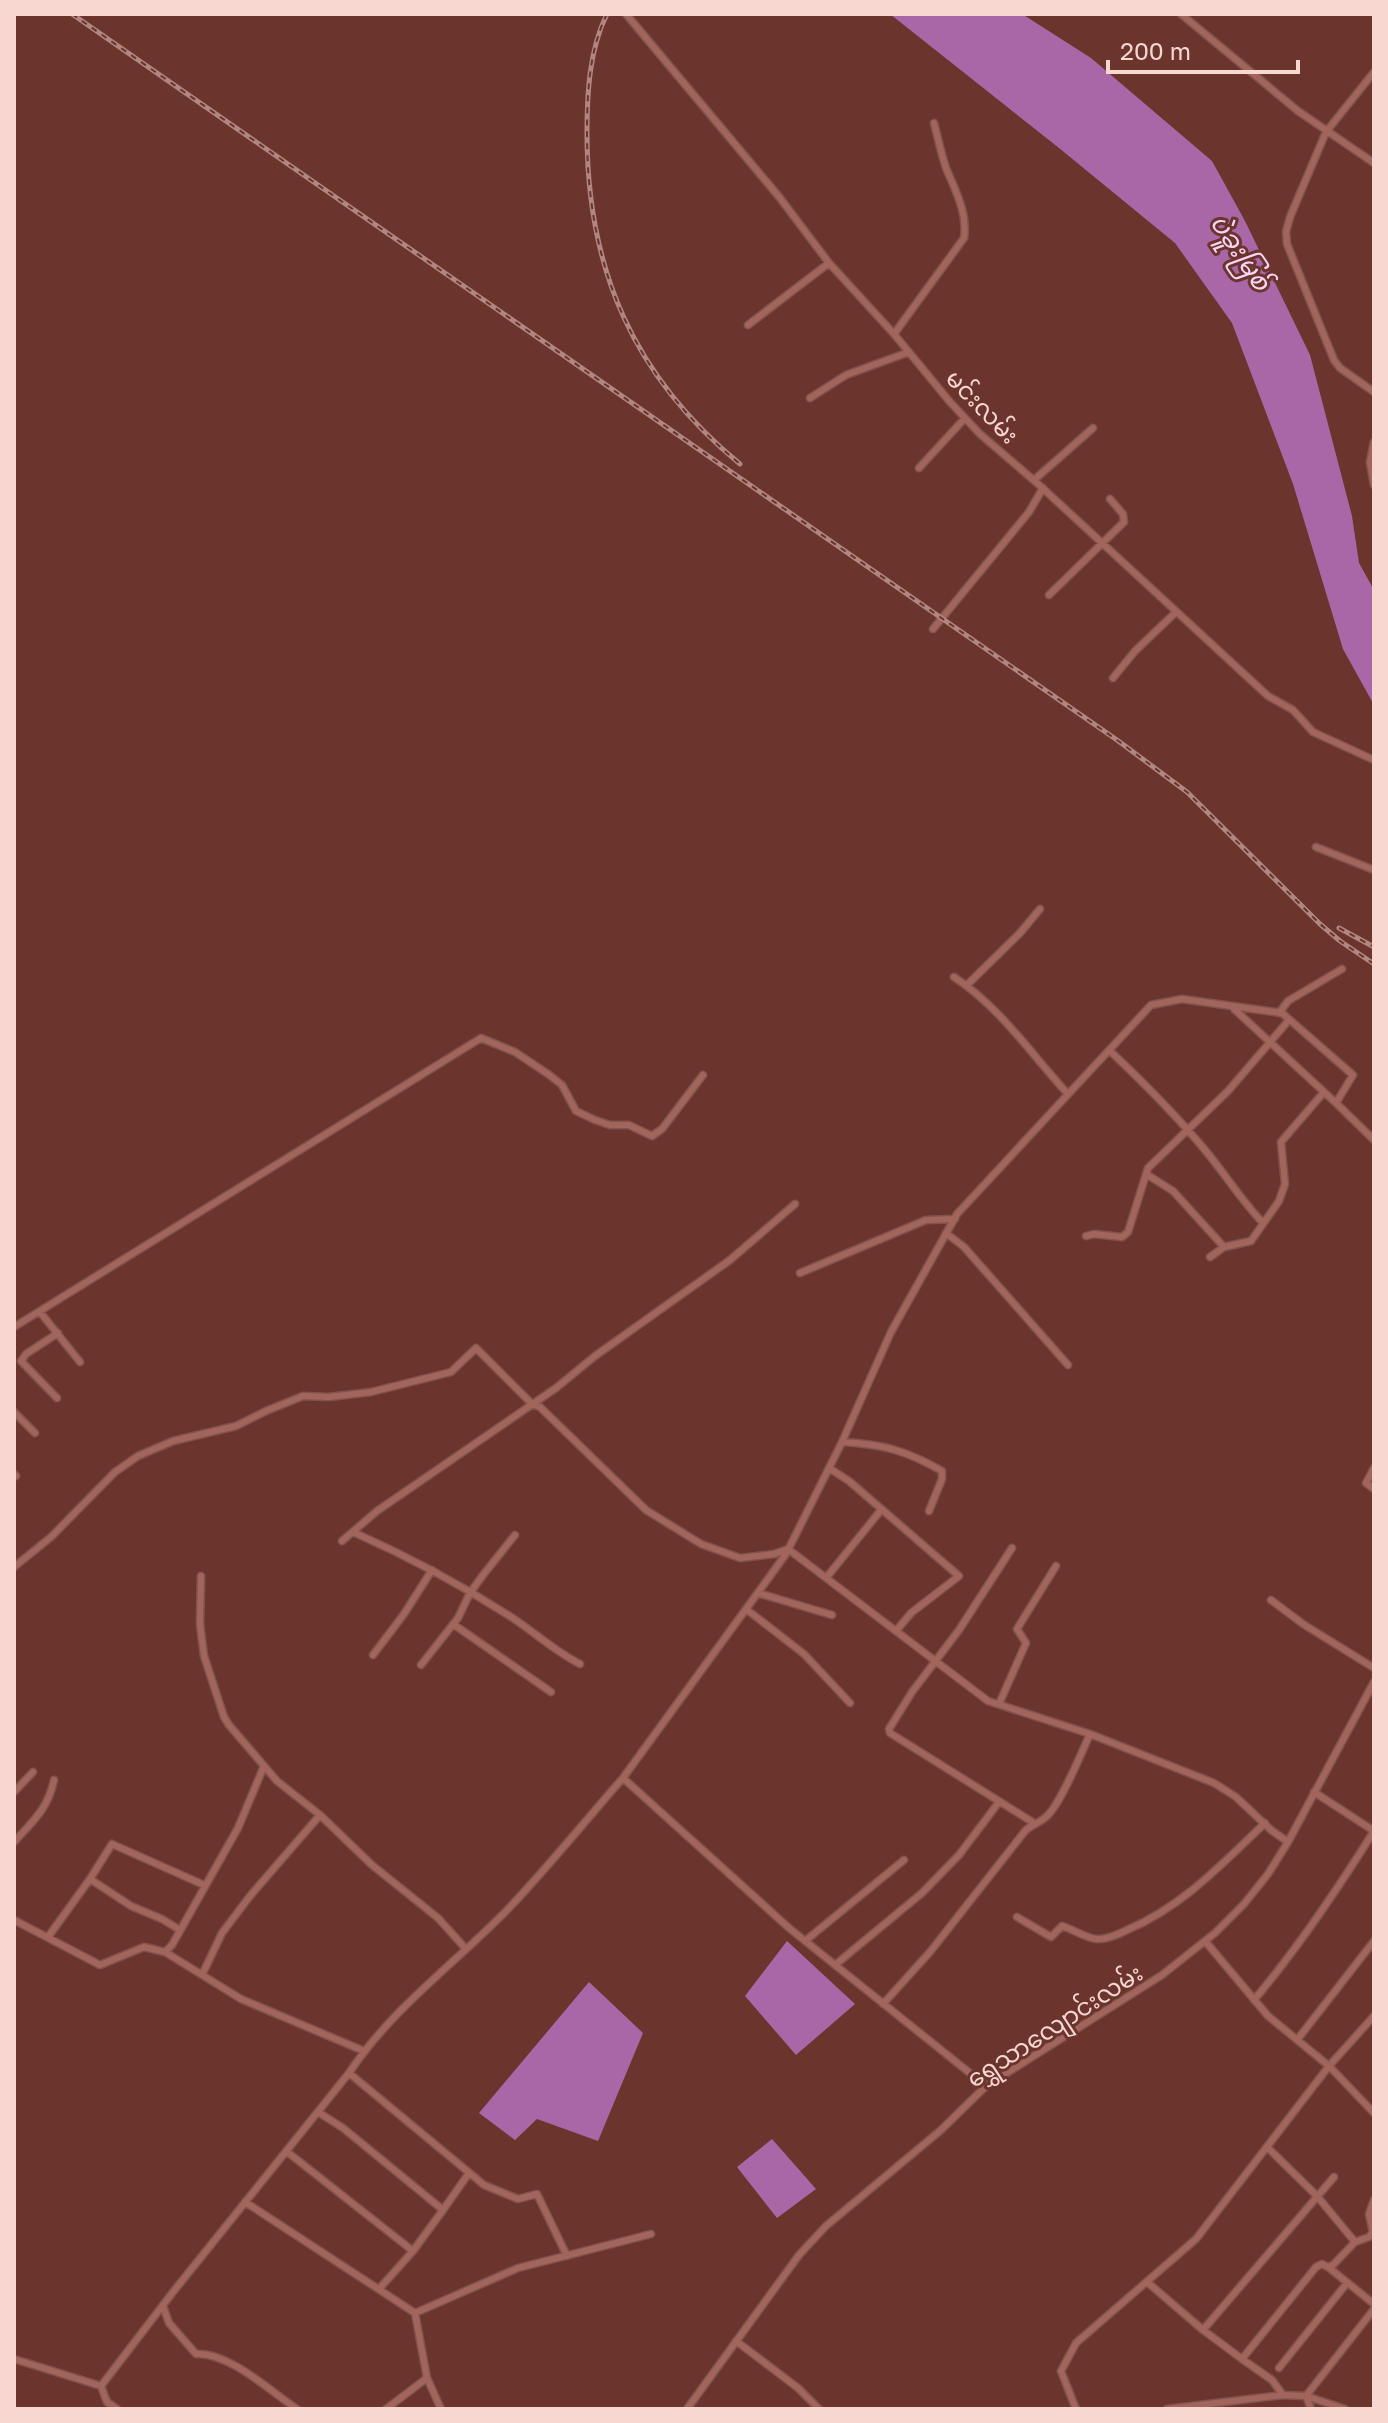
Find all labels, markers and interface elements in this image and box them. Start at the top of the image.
scale bar [1108,24,1298,74]
text: 200 m [1120,36,1191,65]
water label: ပဲခူးမြစ် [1199,207,1281,302]
street label: မင်းလမ်း [941,363,1025,449]
street label: ရွှေသာလျောင်းလမ်း [961,1957,1151,2098]

